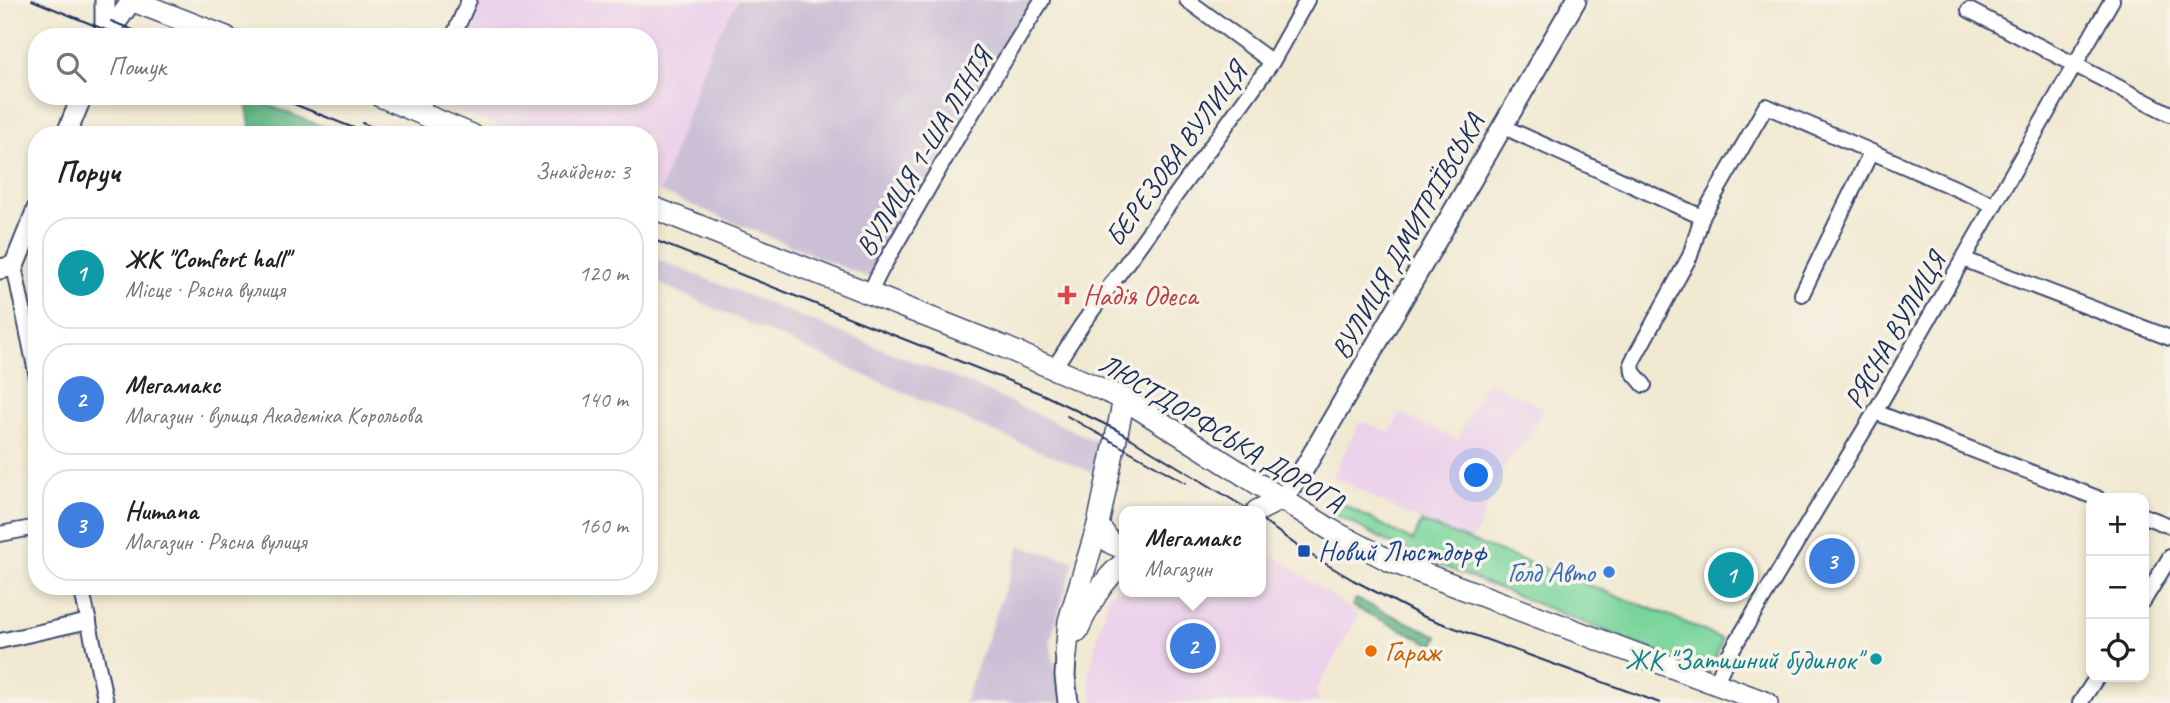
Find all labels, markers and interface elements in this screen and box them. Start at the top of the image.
search box [28,28,658,105]
street label: ВУЛИЦЯ 1-ША ЛІНІЯ [848,38,1002,262]
icon: search [52,48,90,86]
text: Пошук [108,50,166,83]
street label: БЕРЕЗОВА ВУЛИЦЯ [1097,52,1256,253]
street label: ВУЛИЦЯ ДМИТРІЇВСЬКА [1323,106,1493,365]
text: Поруч [56,153,120,191]
text: Знайдено: 3 [535,157,630,186]
text: ЖК "Comfort hall" [125,242,290,275]
street label: РЯСНА ВУЛИЦЯ [1836,243,1955,414]
text: 1 [76,259,86,288]
text: 120 m [579,259,628,288]
text: Місце · Рясна вулиця [125,275,285,304]
place label: Надія Одеса [1083,278,1200,313]
marker: Надія Одеса [1057,285,1077,305]
street label: ЛЮСТДОРФСЬКА ДОРОГА [1093,345,1351,520]
text: Мегамакс [125,368,220,401]
text: 2 [76,385,86,414]
text: 140 m [579,385,628,414]
text: Магазин · вулиця Академіка Корольова [125,401,422,430]
your location [1459,458,1493,492]
map controls [2086,493,2149,682]
button: + [2086,493,2149,556]
text: Humana [125,494,198,527]
popup [1119,506,1266,597]
text: 3 [76,511,86,540]
text: 160 m [579,511,628,540]
text: Мегамакс [1145,521,1240,554]
text: Магазин · Рясна вулиця [125,527,306,556]
place label: Новий Люстдорф [1318,534,1487,569]
pin: 3 [1809,535,1855,587]
marker: Новий Люстдорф [1296,543,1312,559]
pin: 1 [1708,549,1754,601]
text: Магазин [1145,554,1212,583]
place label: Голд Авто [1507,555,1597,590]
button: − [2086,556,2149,619]
marker: Голд Авто [1601,564,1617,580]
button: locate [2086,619,2149,682]
pin: 2 [1170,620,1216,672]
place label: Гараж [1385,634,1443,669]
place label: ЖК "Затишний будинок" [1625,642,1867,677]
marker: Гараж [1363,643,1379,659]
marker: ЖК "Затишний будинок" [1868,651,1884,667]

